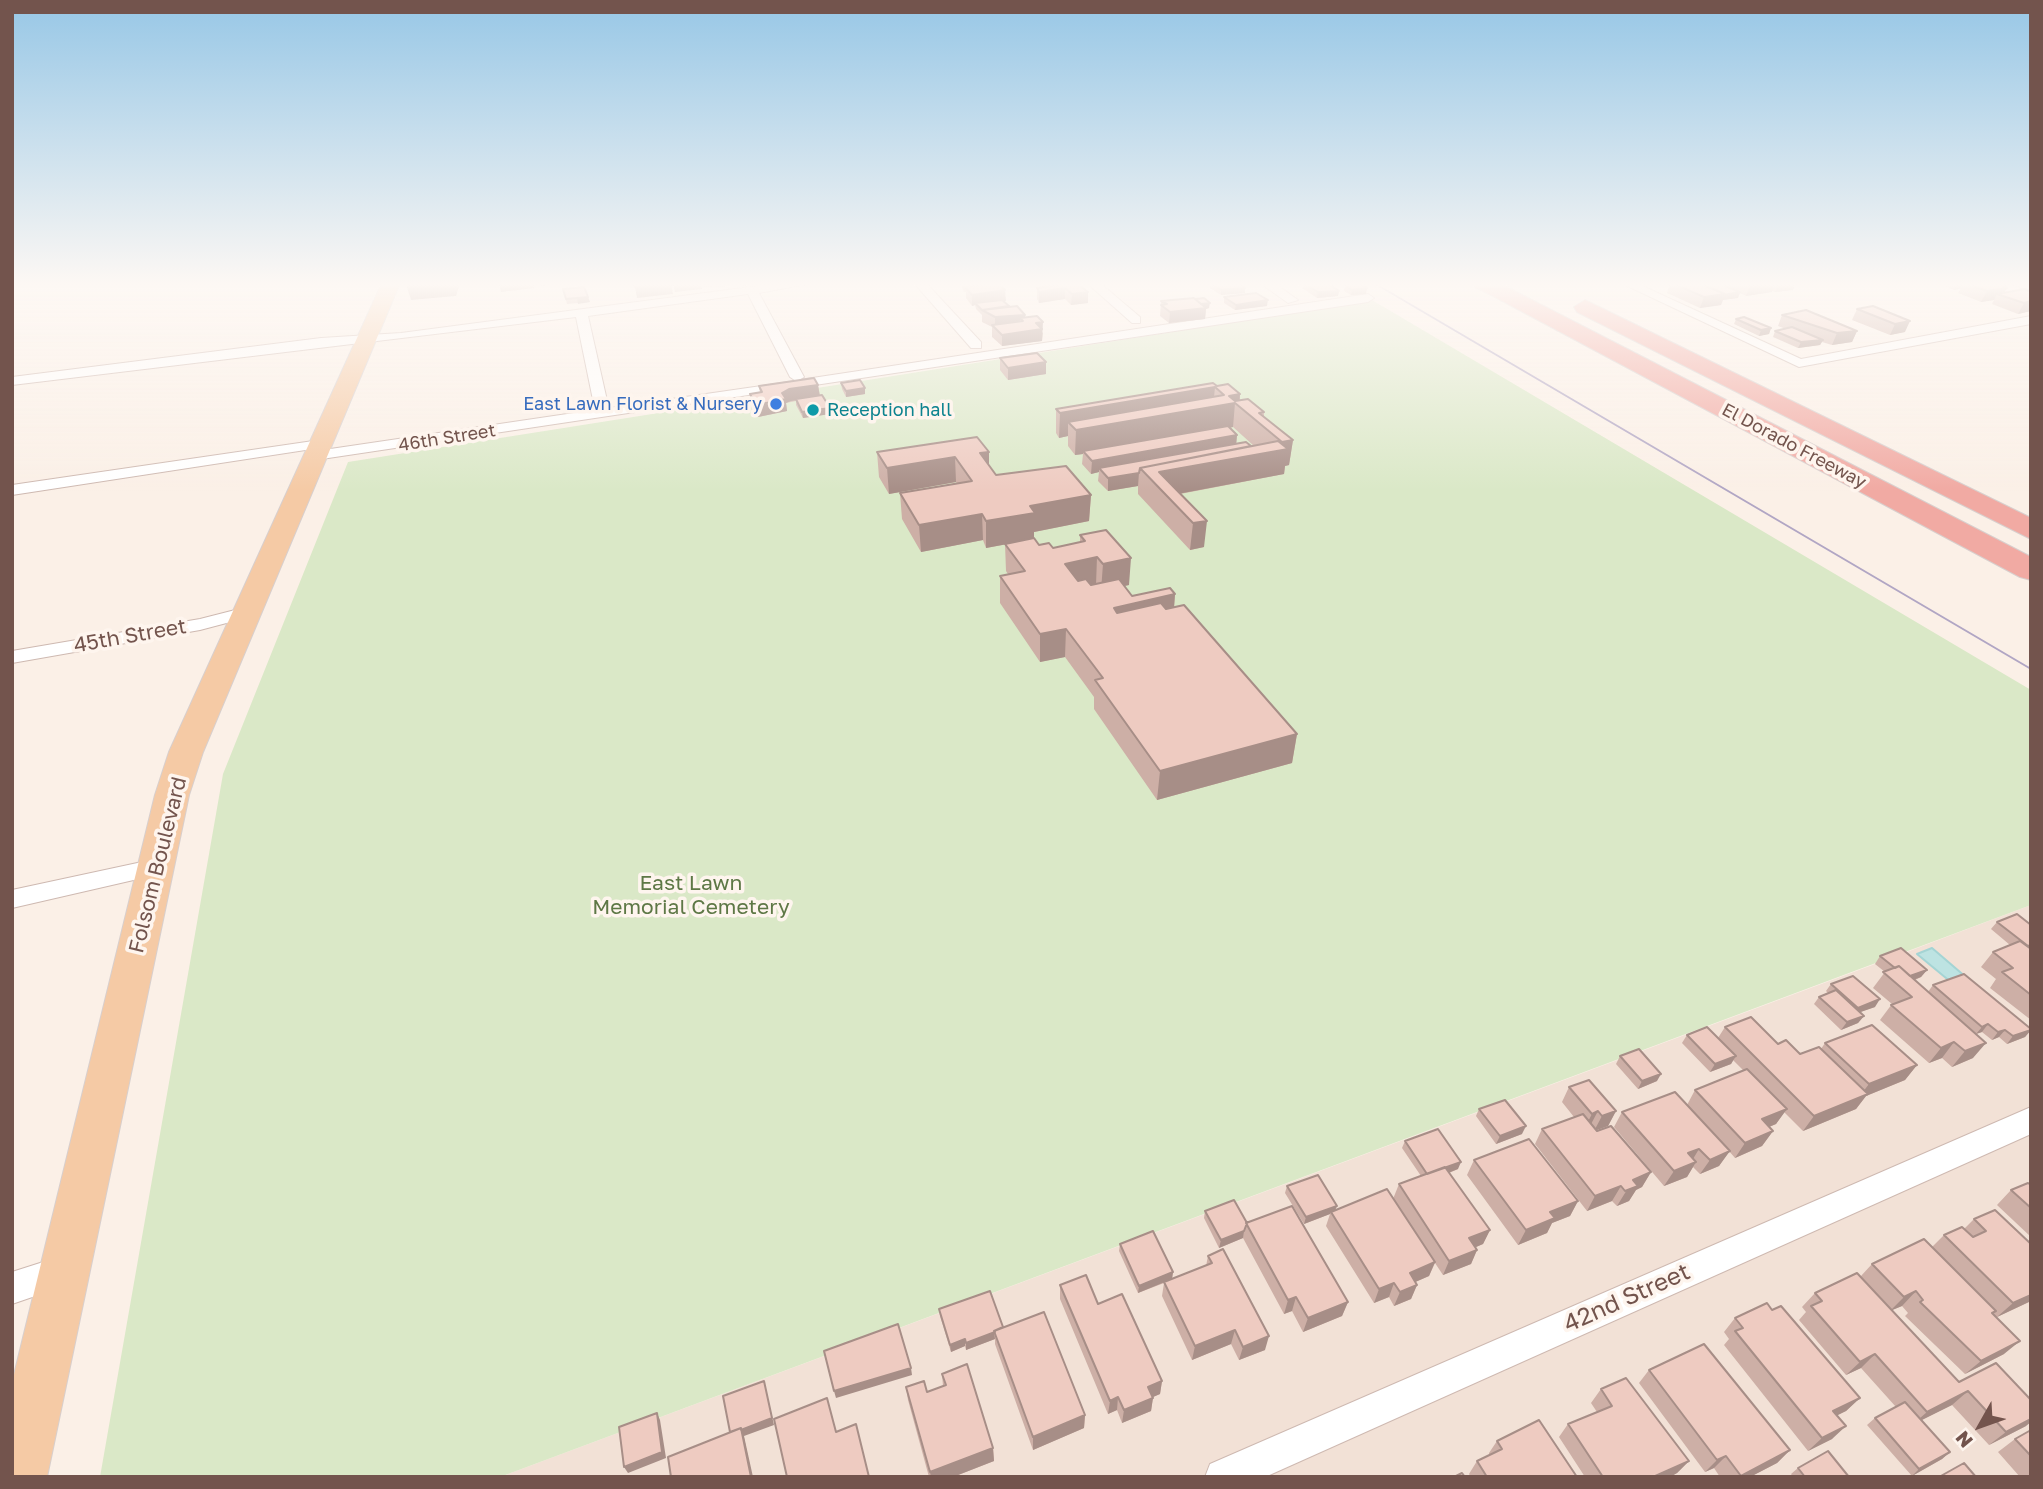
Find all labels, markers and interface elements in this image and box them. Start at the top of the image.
place label: East Lawn Florist & Nursery [523,393,762,415]
marker: East Lawn Florist & Nursery [768,396,784,412]
place label: Reception hall [827,399,952,421]
street label: El Dorado Freeway [1718,399,1870,493]
marker: Reception hall [805,402,821,418]
street label: 46th Street [397,420,497,456]
street label: 45th Street [72,614,188,658]
street label: Folsom Boulevard [124,774,192,956]
park label: East Lawn Memorial Cemetery [592,870,790,920]
street label: 42nd Street [1559,1257,1695,1339]
north arrow [1945,1391,2015,1461]
text: N [1950,1427,1977,1453]

